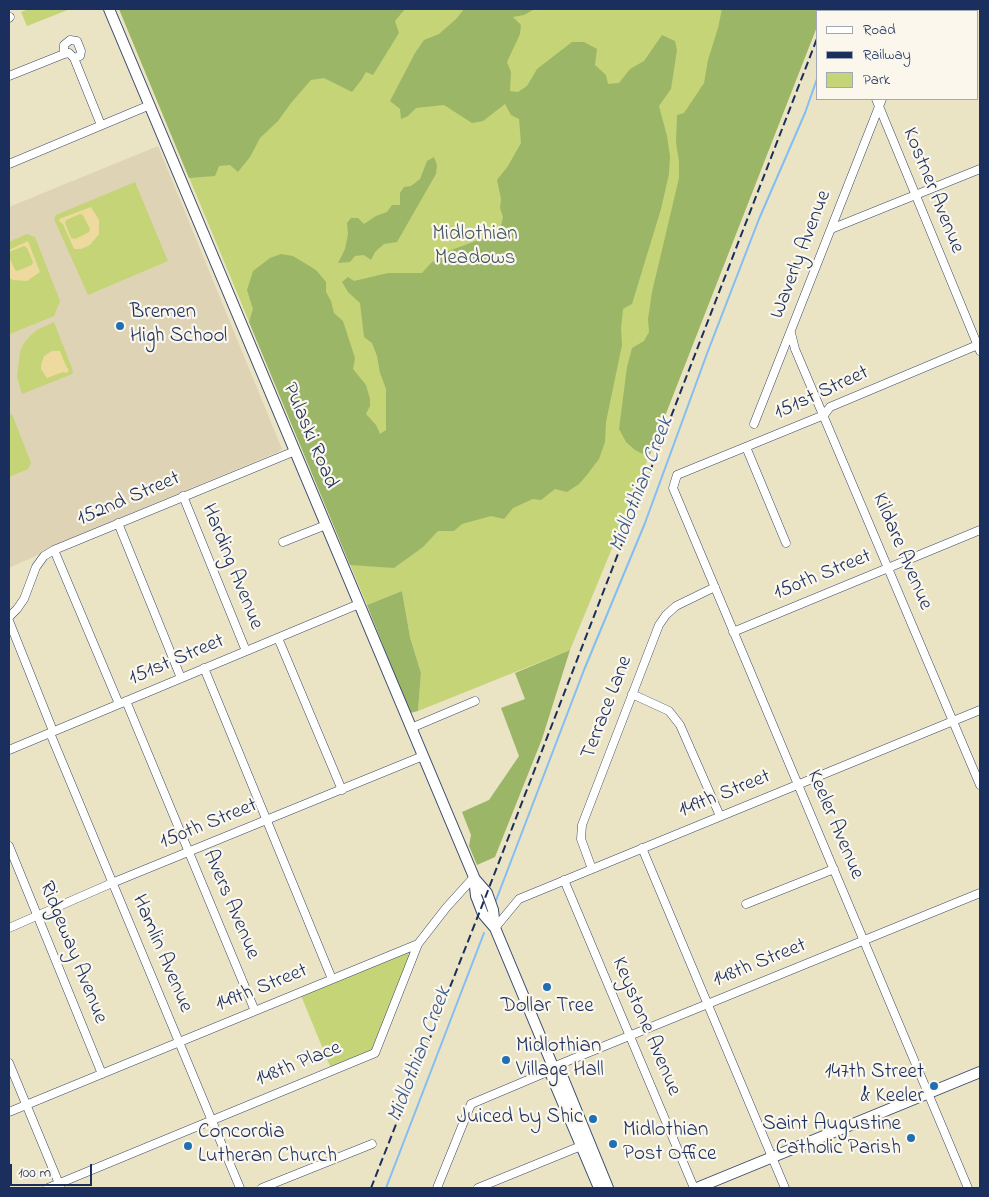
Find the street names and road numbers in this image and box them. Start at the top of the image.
street label: Kostner Avenue [895,125,969,257]
street label: Waverly Avenue [766,187,838,323]
street label: 151st Street [771,361,873,427]
street label: Pulaski Road [275,379,343,493]
street label: 152nd Street [74,467,184,533]
street label: Kildare Avenue [865,490,937,614]
street label: Harding Avenue [194,500,268,634]
street label: 150th Street [771,545,875,607]
street label: 151st Street [125,630,229,692]
street label: Terrace Lane [577,653,639,763]
street label: 149th Street [675,765,775,825]
street label: Keeler Avenue [800,766,868,884]
street label: 150th Street [157,794,261,856]
street label: Avers Avenue [196,847,264,963]
street label: Ridgeway Avenue [32,878,112,1028]
street label: Hamlin Avenue [125,891,197,1017]
street label: 148th Street [710,934,810,994]
street label: Keystone Avenue [605,954,685,1100]
street label: 149th Street [212,959,312,1019]
street label: 148th Place [253,1036,345,1094]

